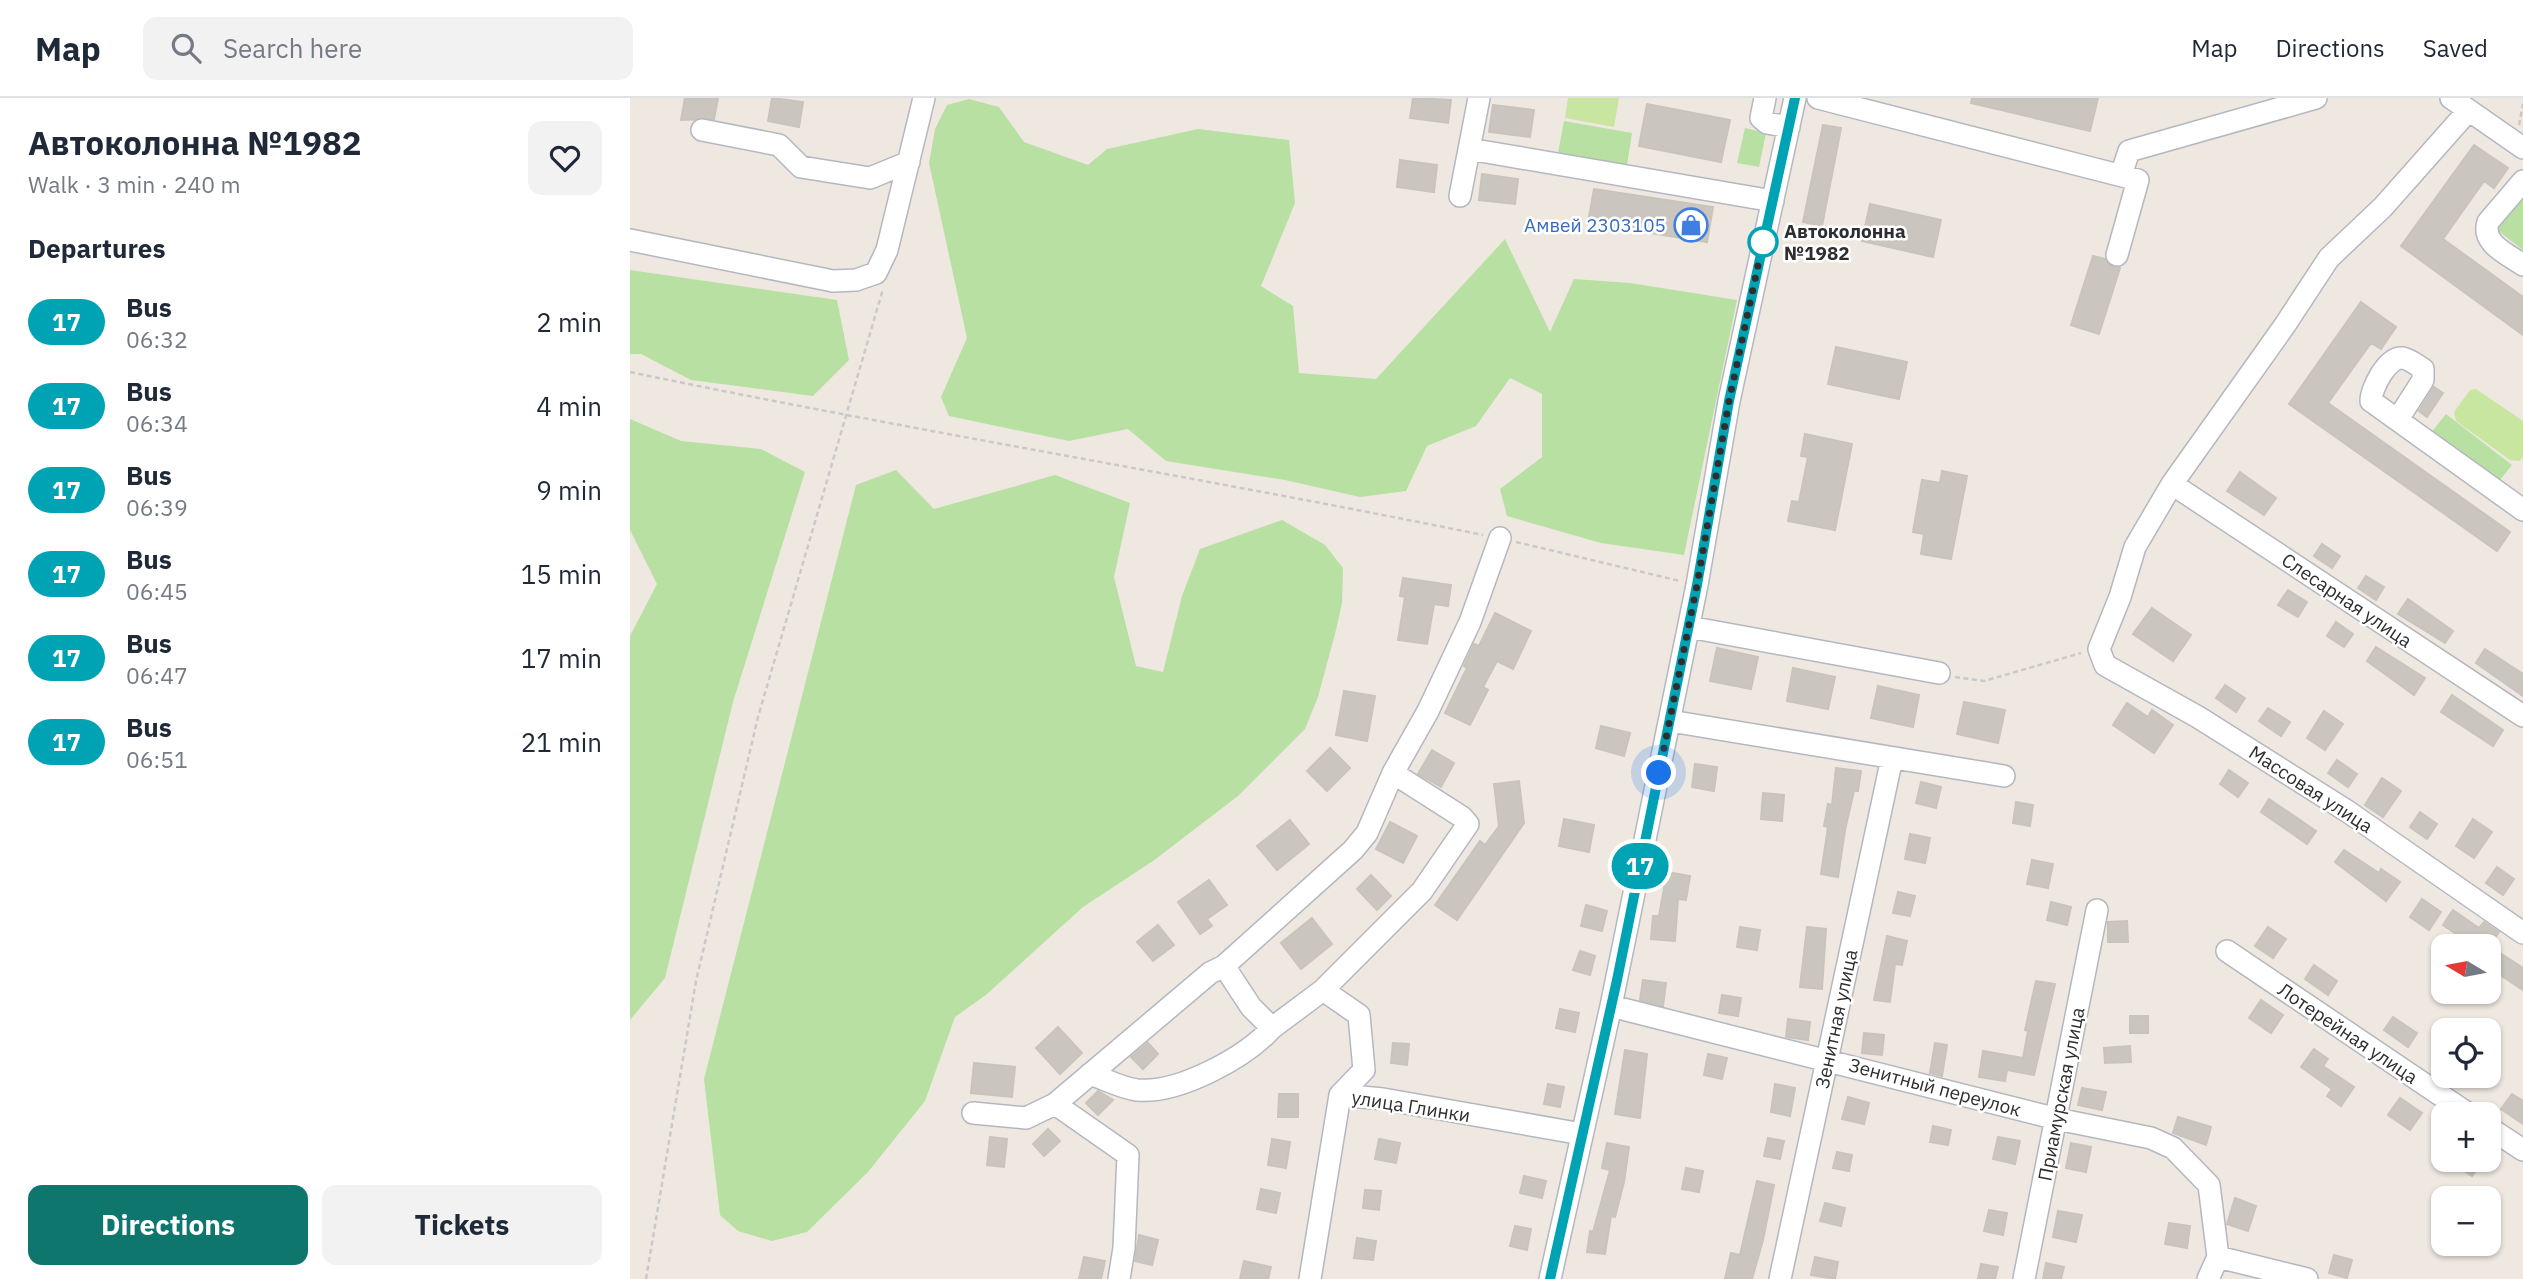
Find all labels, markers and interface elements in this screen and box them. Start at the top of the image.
search box [143,17,633,80]
text: Map [35,27,101,70]
icon: search [167,29,205,67]
text: Search here [223,31,362,65]
text: Map [2191,32,2237,64]
text: Directions [2275,32,2385,64]
text: Saved [2423,32,2488,64]
text: Автоколонна №1982 [28,121,362,164]
button: heart [528,121,602,195]
text: Walk · 3 min · 240 m [28,169,241,199]
shop icon: Амвей 2303105 [1672,206,1710,244]
place label: Амвей 2303105 [1524,213,1666,237]
place label: Автоколонна №1982 [1784,219,1906,265]
marker: Автоколонна №1982 [1748,227,1778,257]
text: Departures [28,231,166,265]
text: Bus [126,290,172,324]
text: 2 min [536,305,602,339]
text: 17 [52,306,81,338]
text: 06:32 [126,324,188,354]
text: Bus [126,374,172,408]
text: 4 min [536,389,602,423]
text: 17 [52,390,81,422]
text: 06:34 [126,408,188,438]
text: Bus [126,458,172,492]
text: 9 min [536,473,602,507]
text: 17 [52,474,81,506]
text: 06:39 [126,492,188,522]
text: Bus [126,542,172,576]
street label: Слесарная улица [2277,547,2417,653]
text: 15 min [521,557,602,591]
text: 17 [52,558,81,590]
text: 06:45 [126,576,188,606]
text: Bus [126,626,172,660]
text: 17 min [521,641,602,675]
text: 17 [52,642,81,674]
text: 06:47 [126,660,188,690]
text: Bus [126,710,172,744]
text: 21 min [521,725,602,759]
text: 17 [52,726,81,758]
street label: Массовая улица [2244,740,2378,838]
text: 06:51 [126,744,188,774]
your location [1641,755,1676,790]
line badge: 17 [1608,843,1672,889]
text: 17 [1626,850,1654,882]
north arrow [2431,934,2501,1004]
map controls [2431,934,2501,1256]
street label: Зенитная улица [1810,947,1862,1091]
street label: Лотерейная улица [2273,977,2423,1089]
street label: Приамурская улица [2032,1005,2090,1183]
button: locate [2431,1018,2501,1088]
street label: Зенитный переулок [1846,1052,2024,1122]
street label: улица Глинки [1350,1085,1472,1127]
button: + [2431,1102,2501,1172]
button: Directions [28,1185,308,1265]
button: Tickets [322,1185,602,1265]
button: − [2431,1186,2501,1256]

